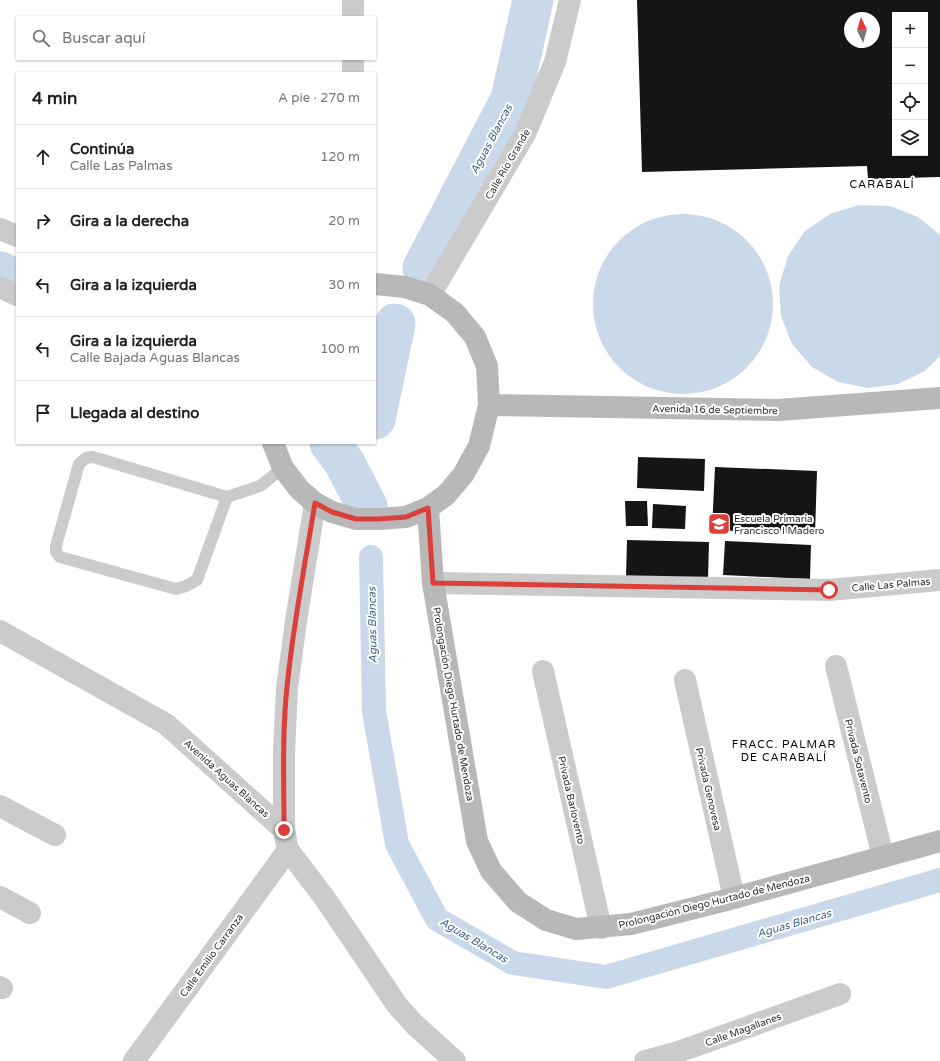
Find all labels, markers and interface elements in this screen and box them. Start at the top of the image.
north arrow [844,12,880,48]
map controls [892,12,928,156]
button: + [892,12,928,48]
search box [16,16,376,60]
icon: search [30,27,52,49]
text: Buscar aquí [62,29,145,47]
button: − [892,48,928,84]
button: locate [892,84,928,120]
text: 4 min [32,88,77,109]
text: A pie · 270 m [278,90,360,106]
water label: Aguas Blancas [468,102,515,176]
button: layers [892,120,928,156]
street label: Calle Río Grande [483,127,533,202]
text: Continúa [70,140,134,158]
icon: ahead [32,146,54,168]
text: 120 m [320,149,360,165]
text: Calle Las Palmas [70,158,172,174]
district label: CARABALÍ [849,177,915,191]
icon: right [32,210,54,232]
text: Gira a la derecha [70,212,189,230]
text: 20 m [328,213,360,229]
icon: left [32,274,54,296]
text: Gira a la izquierda [70,276,197,294]
text: 30 m [328,277,360,293]
text: Gira a la izquierda [70,332,197,350]
icon: left [32,338,54,360]
text: 100 m [320,341,360,357]
text: Calle Bajada Aguas Blancas [70,350,240,366]
icon: arrive [32,402,54,424]
street label: Avenida 16 de Septiembre [652,403,778,417]
text: Llegada al destino [70,404,199,422]
school or university icon: Escuela Primaria Francisco I Madero [706,511,732,537]
place label: Escuela Primaria Francisco I Madero [734,513,824,537]
street label: Calle Las Palmas [851,576,931,594]
route start [820,581,838,599]
water label: Aguas Blancas [365,586,380,663]
street label: Prolongación Diego Hurtado de Mendoza [430,606,476,802]
street label: Privada Sotavento [842,718,874,805]
street label: Avenida Aguas Blancas [181,737,272,820]
district label: FRACC. PALMAR DE CARABALÍ [732,738,836,764]
street label: Privada Genovesa [693,746,723,832]
street label: Privada Barlovento [555,755,587,845]
route end [275,821,293,839]
street label: Prolongación Diego Hurtado de Mendoza [617,872,811,932]
water label: Aguas Blancas [756,906,833,940]
street label: Calle Emilio Carranza [178,912,246,1000]
water label: Aguas Blancas [438,915,511,966]
street label: Calle Magallanes [704,1011,783,1049]

